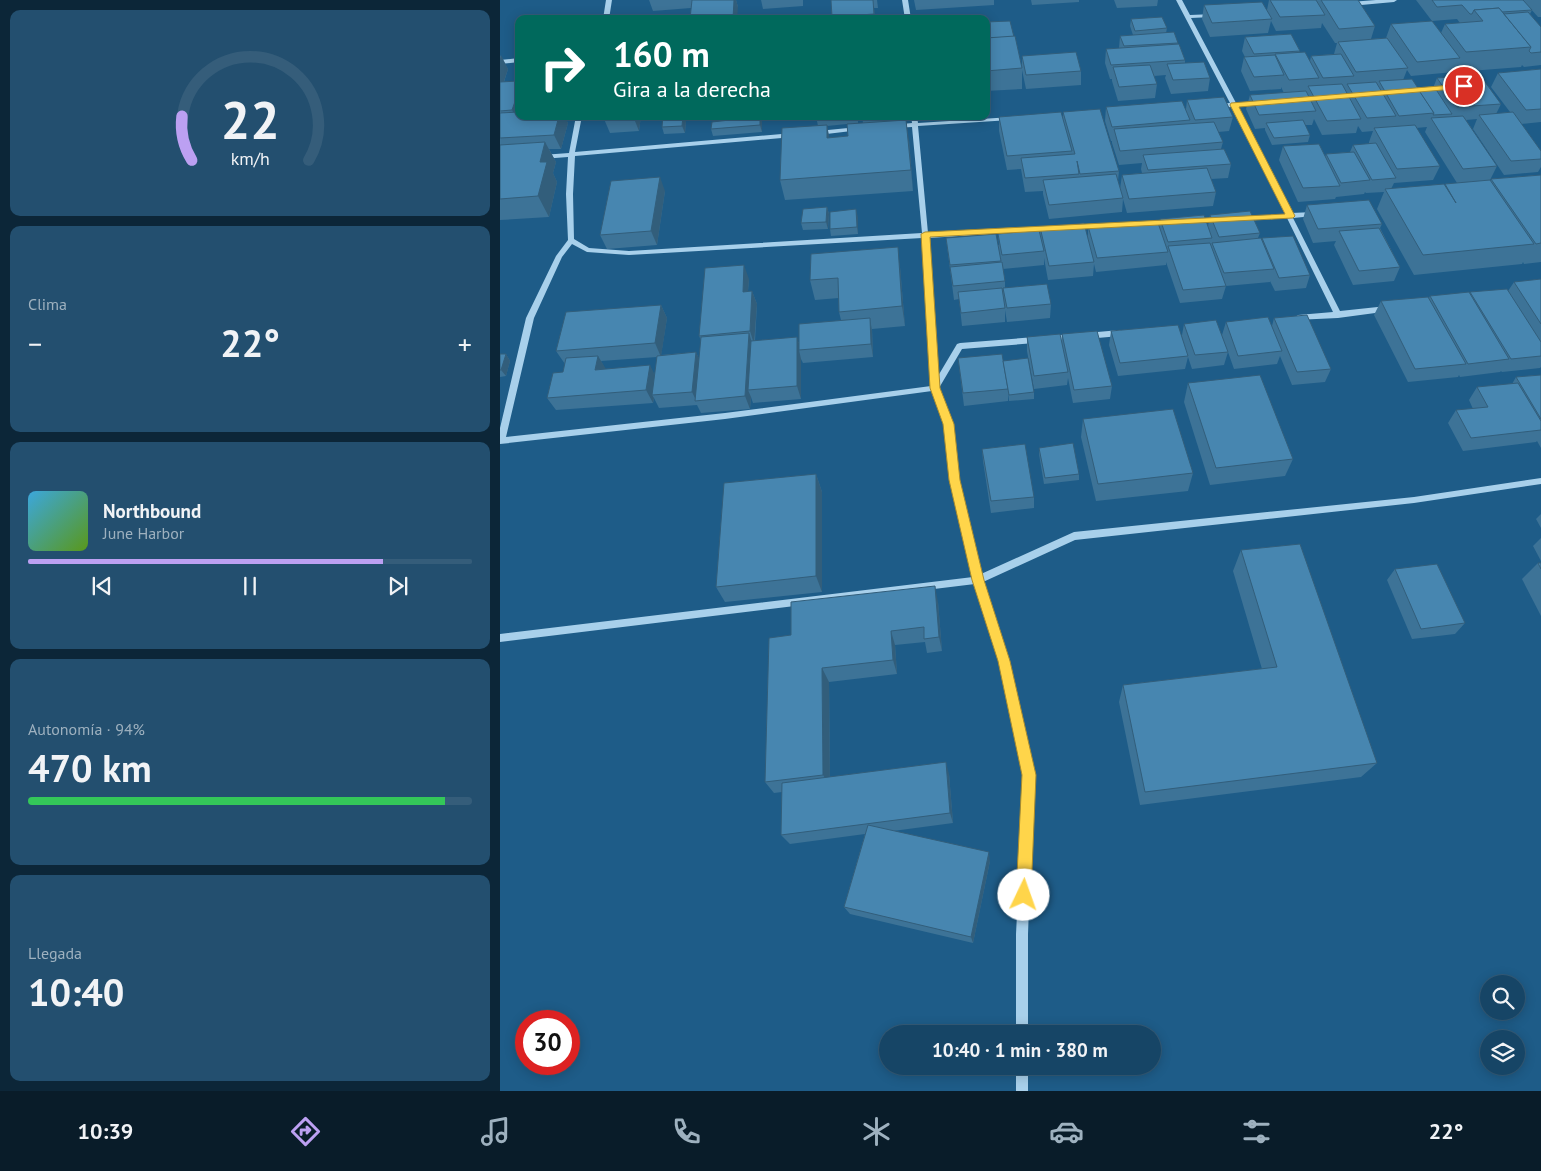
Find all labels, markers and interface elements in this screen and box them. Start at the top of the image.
text: 160 m [613,31,710,77]
icon: right [530,35,595,100]
pin [1443,65,1485,107]
icon: arrive [1450,72,1478,100]
text: Gira a la derecha [613,75,771,103]
text: 22 [221,86,279,153]
text: km/h [230,147,270,170]
text: Clima [28,294,67,314]
text: 22° [220,318,280,367]
text: − [28,325,42,362]
text: + [458,325,472,362]
text: Northbound [103,499,201,523]
text: June Harbor [103,523,184,543]
icon: previous [88,572,116,600]
icon: pause [236,572,264,600]
icon: next [384,572,412,600]
text: Autonomía · 94% [28,719,145,739]
text: 470 km [28,743,152,792]
position arrow [997,868,1049,920]
text: Llegada [28,943,82,963]
text: 10:40 [28,967,124,1016]
map controls [1480,975,1525,1075]
button: search [1480,975,1525,1020]
speed limit sign: 30 [515,1010,580,1075]
button: layers [1480,1030,1525,1075]
text: 10:40 · 1 min · 380 m [932,1038,1108,1062]
icon: directions [288,1114,323,1149]
icon: music [478,1114,513,1149]
icon: phone [669,1114,704,1149]
icon: climate [859,1114,894,1149]
icon: car [1049,1114,1084,1149]
icon: filters [1239,1114,1274,1149]
text: 10:39 [78,1117,133,1145]
text: 22° [1429,1117,1463,1145]

